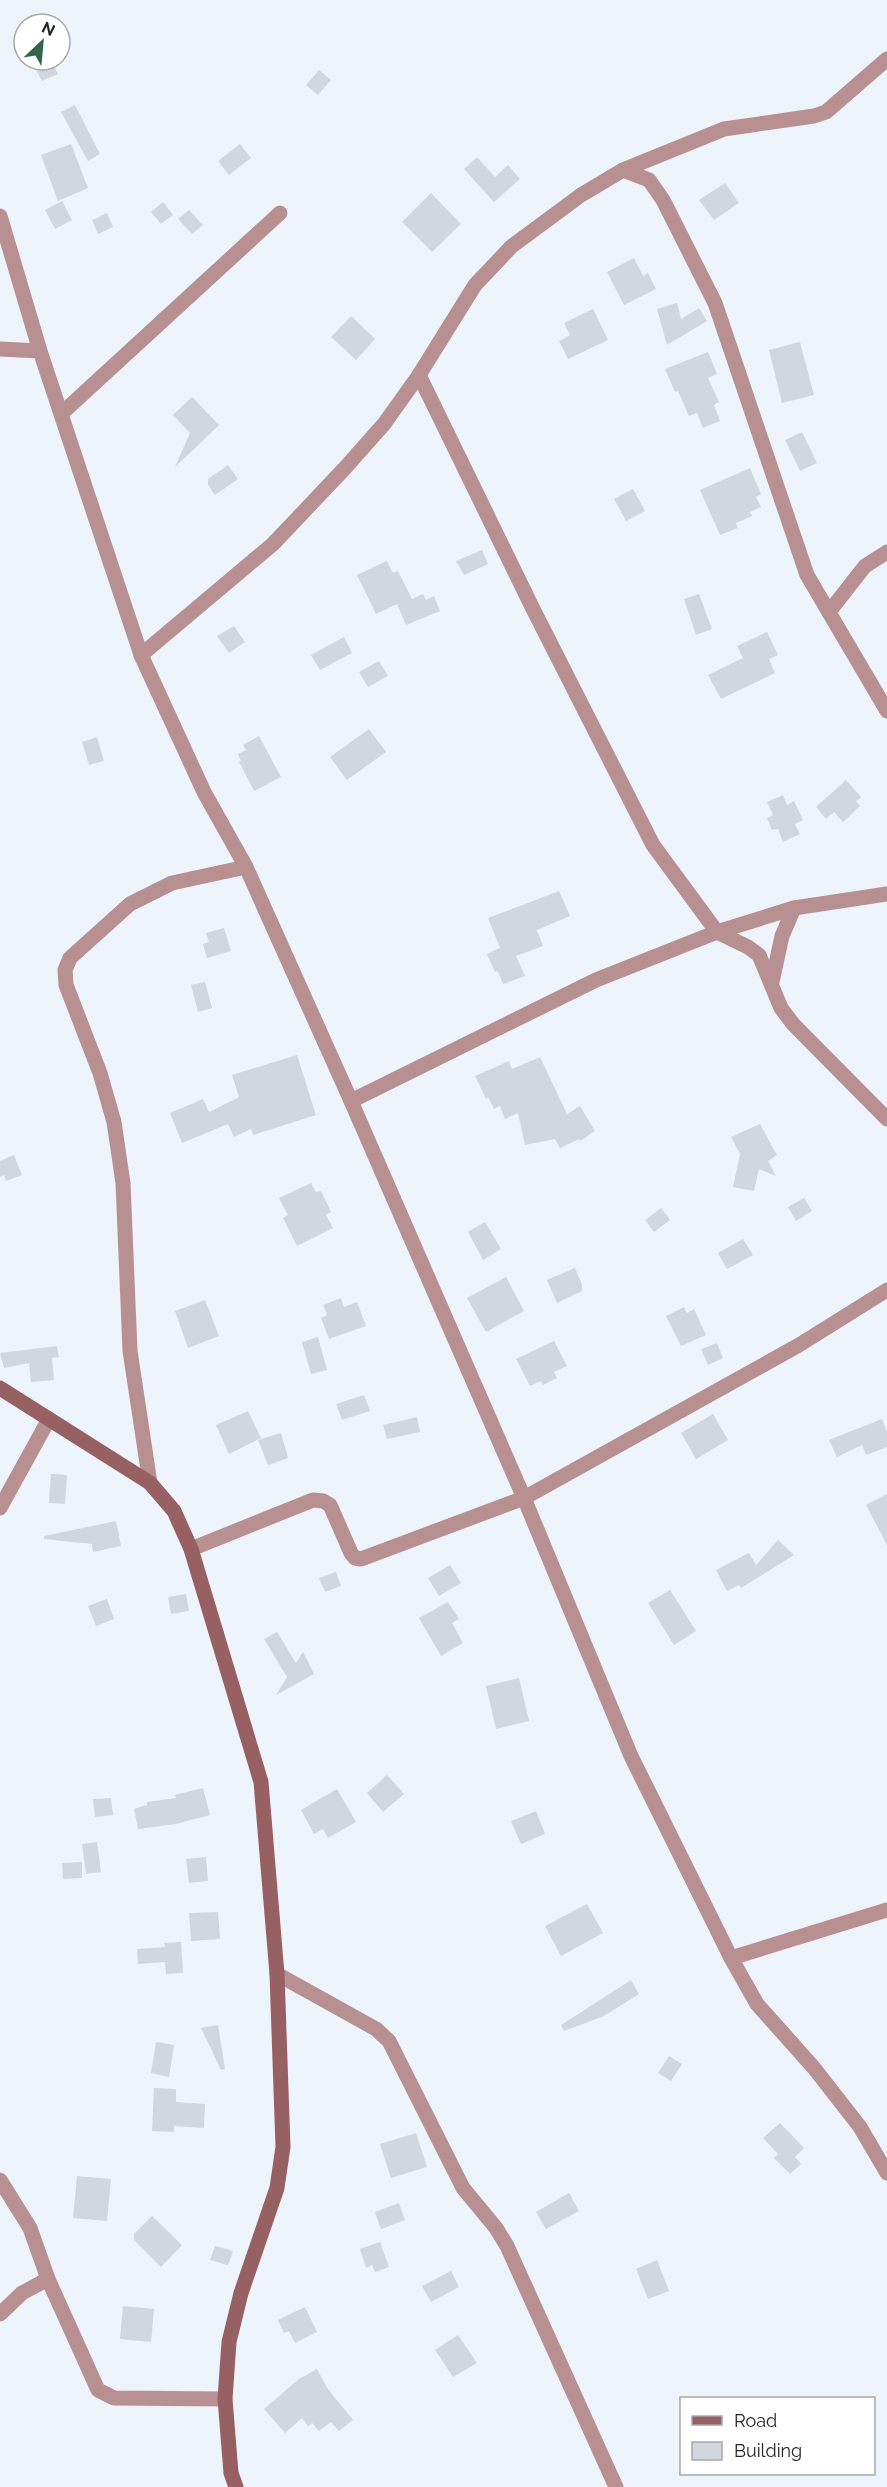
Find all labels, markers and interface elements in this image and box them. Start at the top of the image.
north arrow [12,12,72,72]
text: N [39,18,58,40]
legend [680,2397,875,2475]
text: Road [734,2410,777,2431]
text: Building [734,2440,802,2461]

